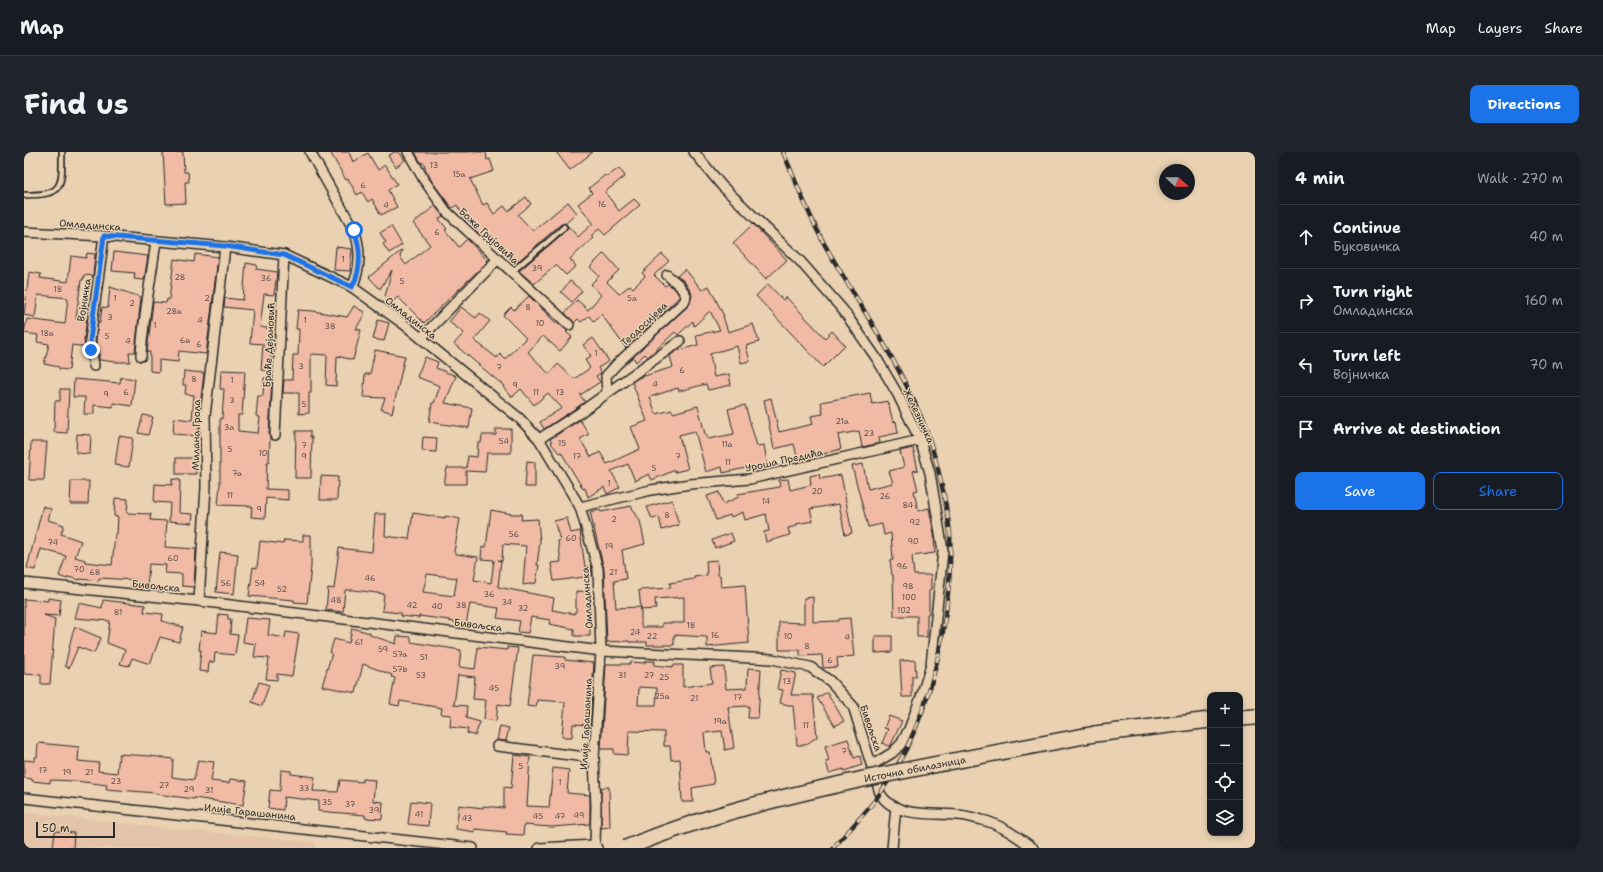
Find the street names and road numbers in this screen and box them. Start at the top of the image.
street label: Боже Грујовића [456,205,522,268]
street label: Омладинска [59,216,122,234]
street label: Војничка [74,277,94,322]
street label: Омладинска [383,294,440,343]
street label: Теодосијева [618,298,671,349]
street label: Браће Дејановић [260,302,278,388]
street label: Железничка [901,386,938,446]
street label: Милана Грола [189,399,203,471]
street label: Уроша Предића [744,445,825,475]
street label: Омладинска [578,566,596,629]
street label: Бивољска [131,577,182,595]
street label: Бивољска [453,616,504,634]
street label: Илије Гарашанина [577,677,595,770]
street label: Бивољска [857,703,885,754]
street label: Источна обилазница [863,753,968,785]
street label: Илије Гарашанина [204,801,297,823]

